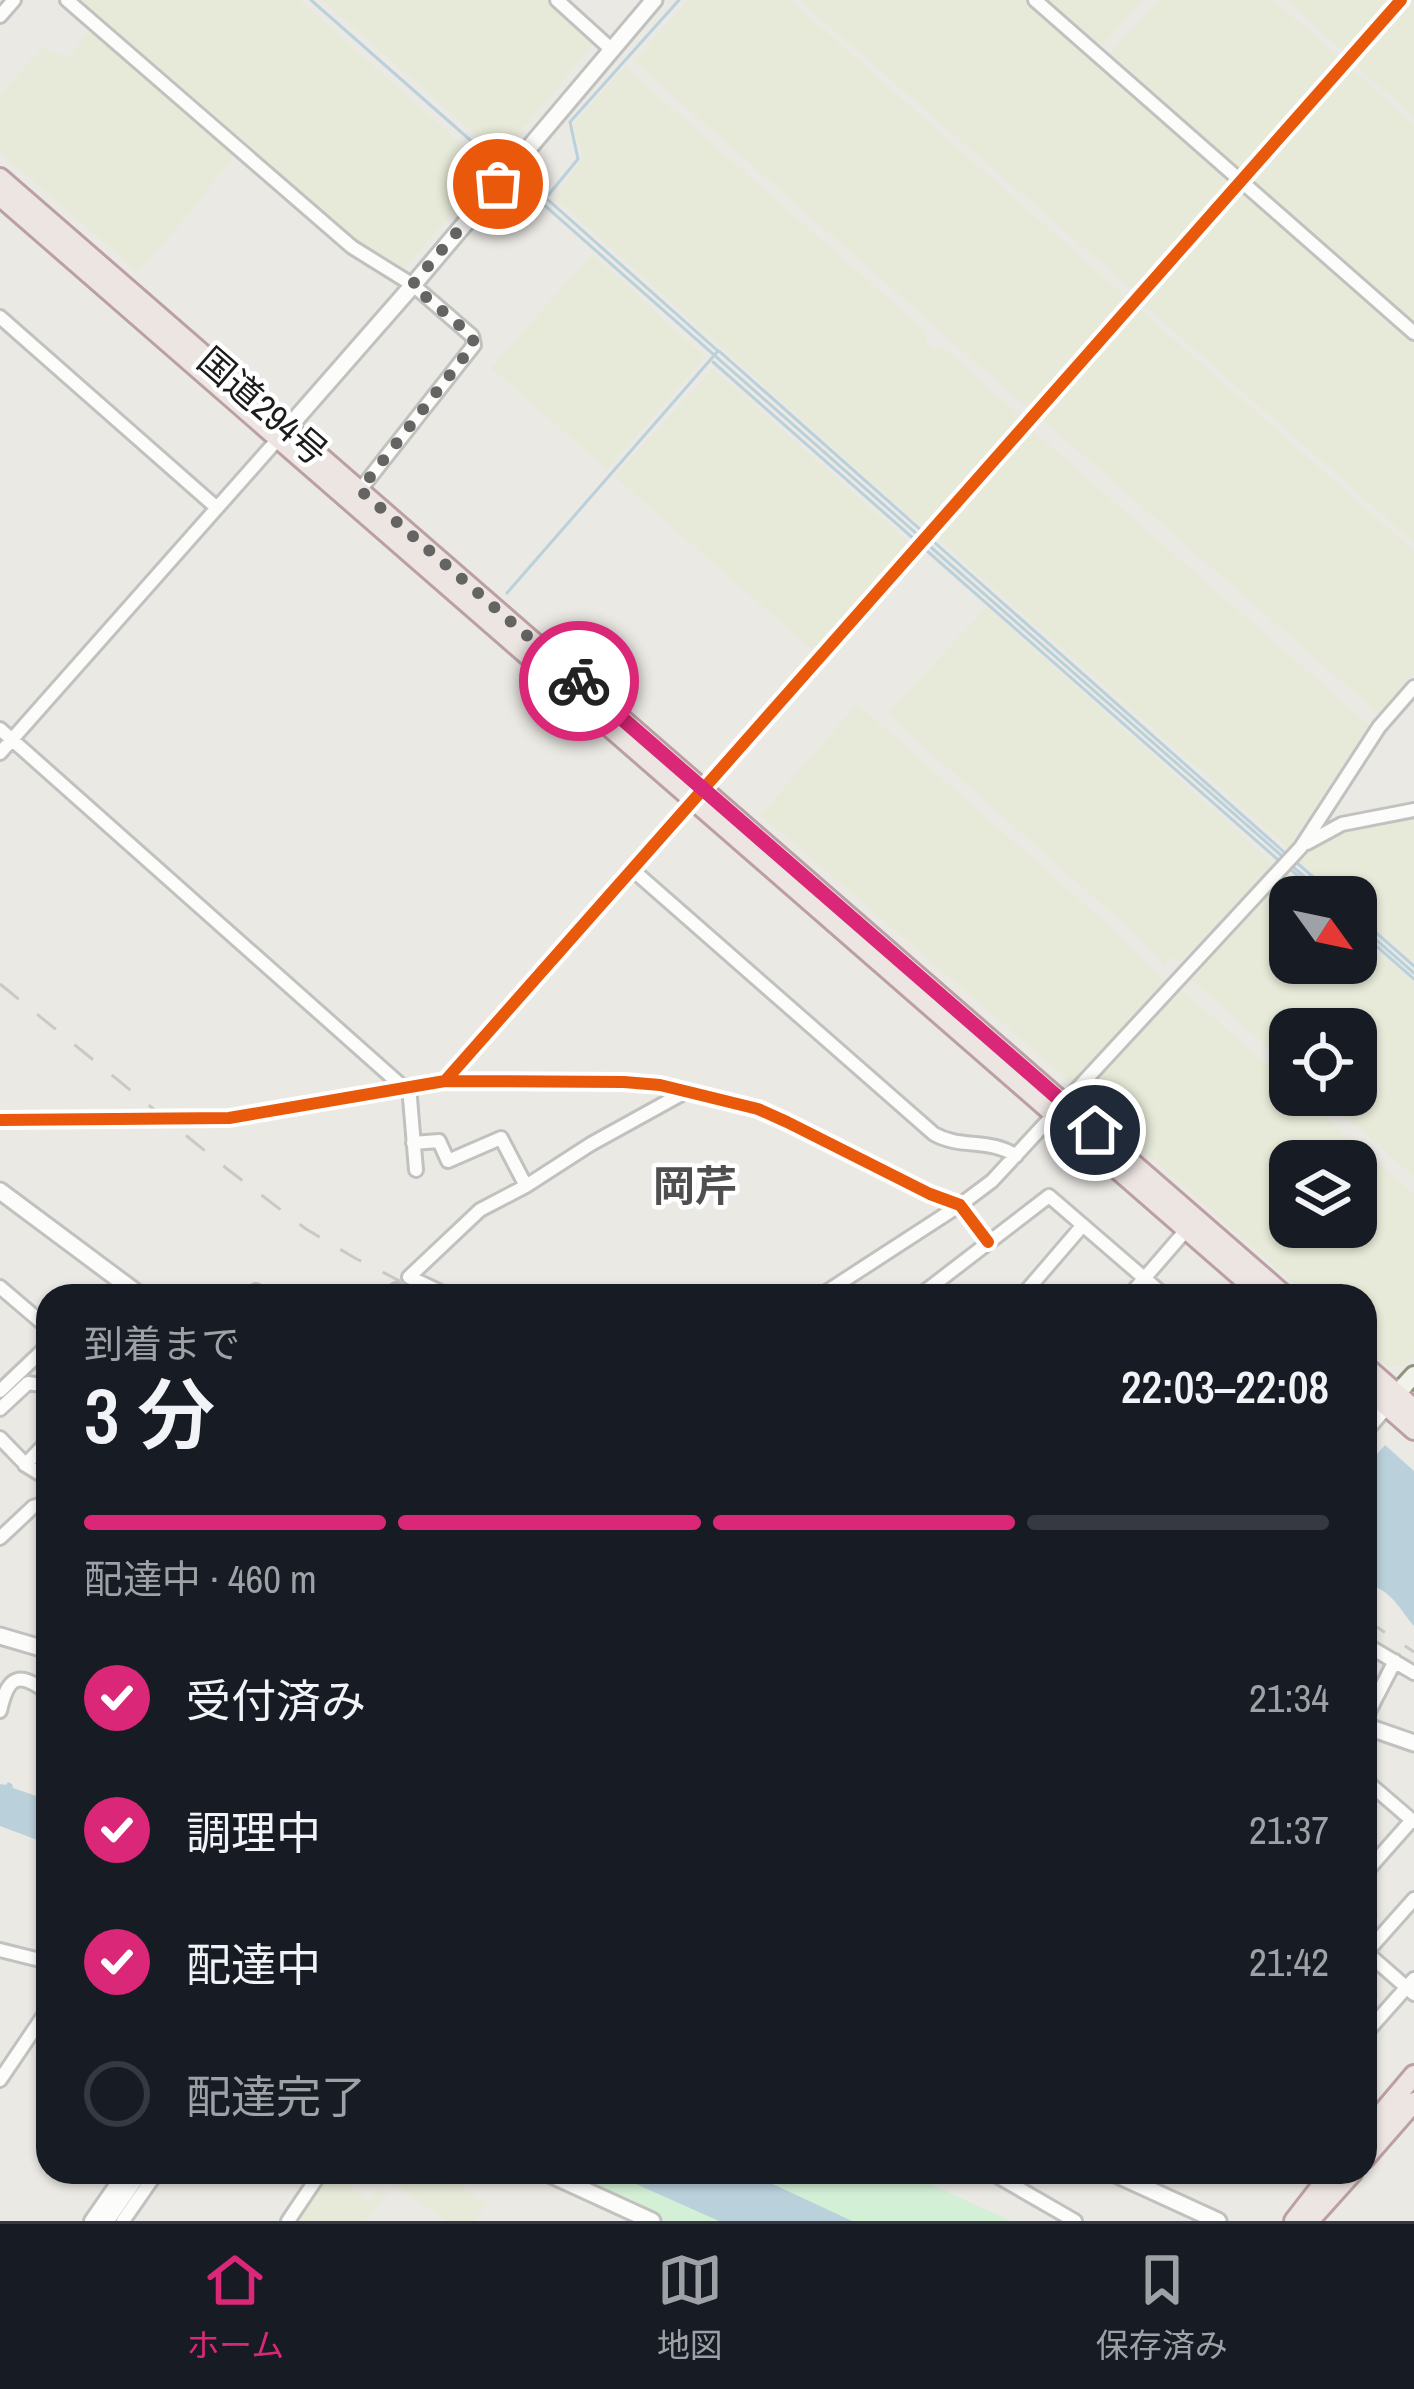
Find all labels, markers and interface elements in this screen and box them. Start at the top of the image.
pin [447,133,549,235]
icon: bag [465,151,531,217]
street label: 国道294号 [188,336,338,476]
courier [519,621,639,741]
icon: bike [546,648,612,714]
north arrow [1269,876,1377,984]
map controls [1269,876,1377,1248]
button: locate [1269,1008,1377,1116]
pin [1044,1079,1146,1181]
icon: home [1062,1097,1128,1163]
button: layers [1269,1140,1377,1248]
district label: 岡芹 [653,1158,737,1214]
text: 到着まで [84,1318,240,1370]
text: 22:03–22:08 [1121,1356,1329,1417]
text: 3 分 [84,1362,215,1467]
text: 配達中 · 460 m [84,1553,317,1605]
icon: check [84,1665,150,1731]
text: 受付済み [186,1670,366,1731]
text: 21:34 [1249,1672,1329,1724]
icon: check [84,1797,150,1863]
text: 調理中 [186,1802,321,1863]
text: 21:37 [1249,1804,1329,1856]
icon: check [84,1929,150,1995]
text: 配達中 [186,1934,321,1995]
text: 21:42 [1249,1936,1329,1988]
text: 配達完了 [186,2066,366,2127]
tab: ホーム [186,2247,284,2367]
tab: 地図 [657,2247,723,2367]
tab: 保存済み [1096,2247,1228,2367]

